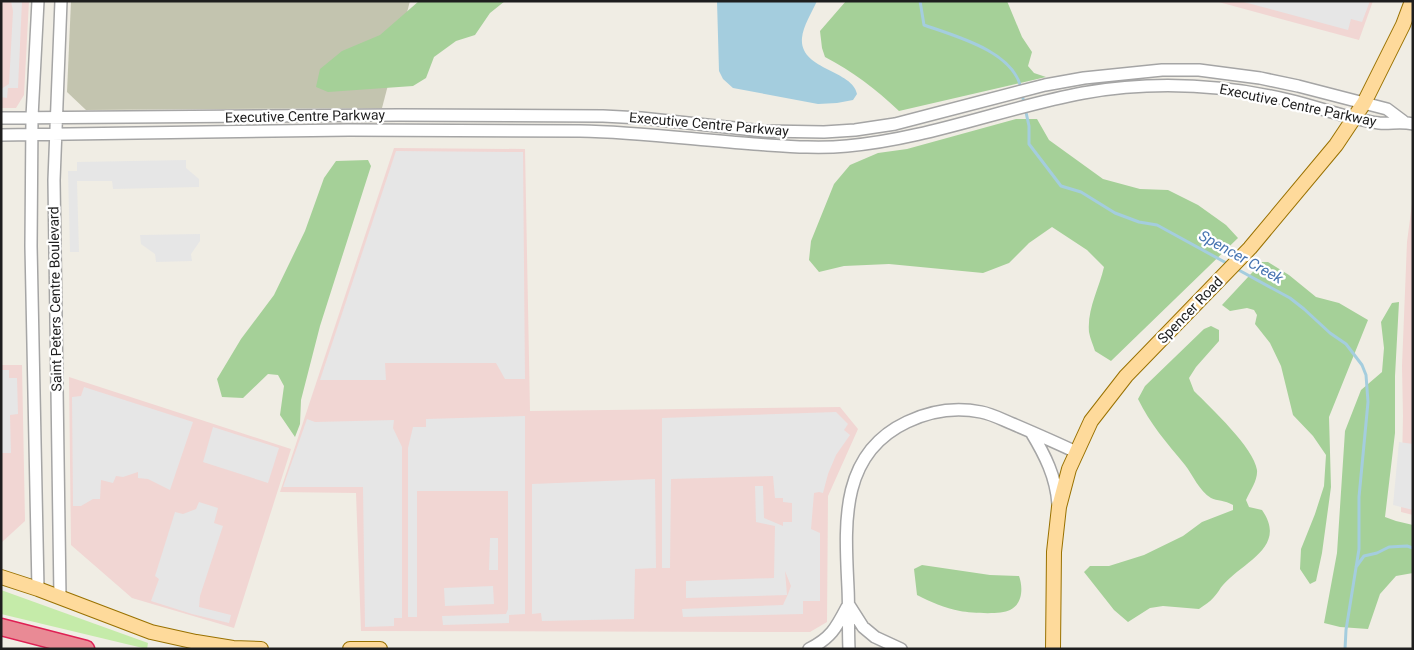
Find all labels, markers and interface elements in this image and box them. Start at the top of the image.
street label: Executive Centre Parkway [1218,81,1378,130]
street label: Executive Centre Parkway [225,107,386,125]
street label: Executive Centre Parkway [629,109,790,139]
street label: Saint Peters Centre Boulevard [45,206,65,392]
water label: Spencer Creek [1196,226,1287,288]
street label: Spencer Road [1154,273,1226,347]

